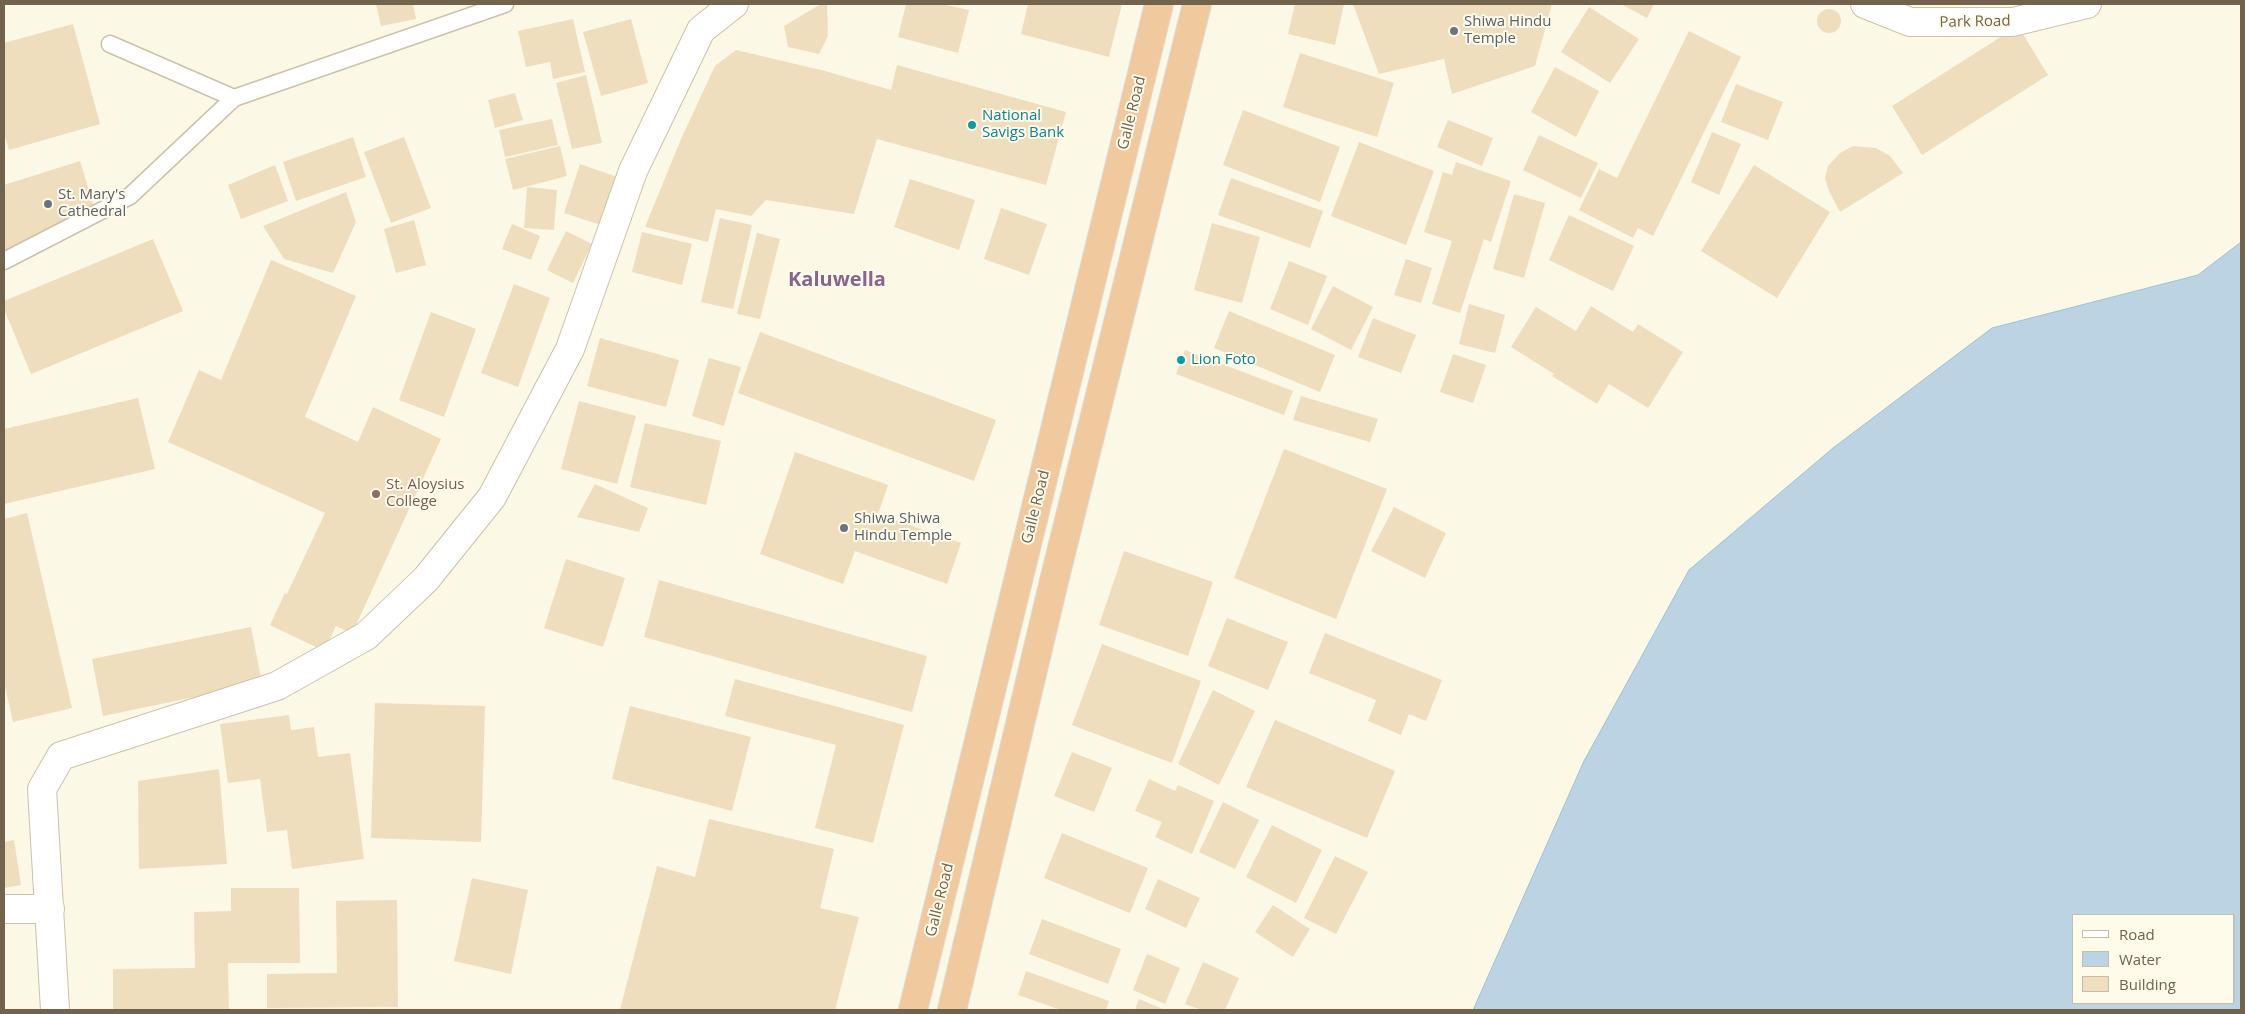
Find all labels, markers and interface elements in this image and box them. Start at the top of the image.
street label: Park Road [1939,12,2011,32]
place label: Shiwa Hindu Temple [1464,13,1551,48]
marker: Shiwa Hindu Temple [1448,25,1460,37]
street label: Galle Road [1114,74,1150,152]
place label: National Savigs Bank [982,107,1064,142]
marker: National Savigs Bank [966,119,978,131]
place label: St. Mary's Cathedral [58,186,126,221]
marker: St. Mary's Cathedral [42,198,54,210]
district label: Kaluwella [788,268,886,292]
place label: Lion Foto [1191,351,1256,369]
marker: Lion Foto [1175,354,1187,366]
street label: Galle Road [1018,468,1054,546]
place label: St. Aloysius College [386,476,465,511]
marker: St. Aloysius College [370,488,382,500]
place label: Shiwa Shiwa Hindu Temple [854,510,952,545]
marker: Shiwa Shiwa Hindu Temple [838,522,850,534]
street label: Galle Road [922,861,958,939]
legend [2072,914,2235,1004]
text: Road [2119,924,2155,944]
text: Water [2119,949,2161,969]
text: Building [2119,974,2176,994]

